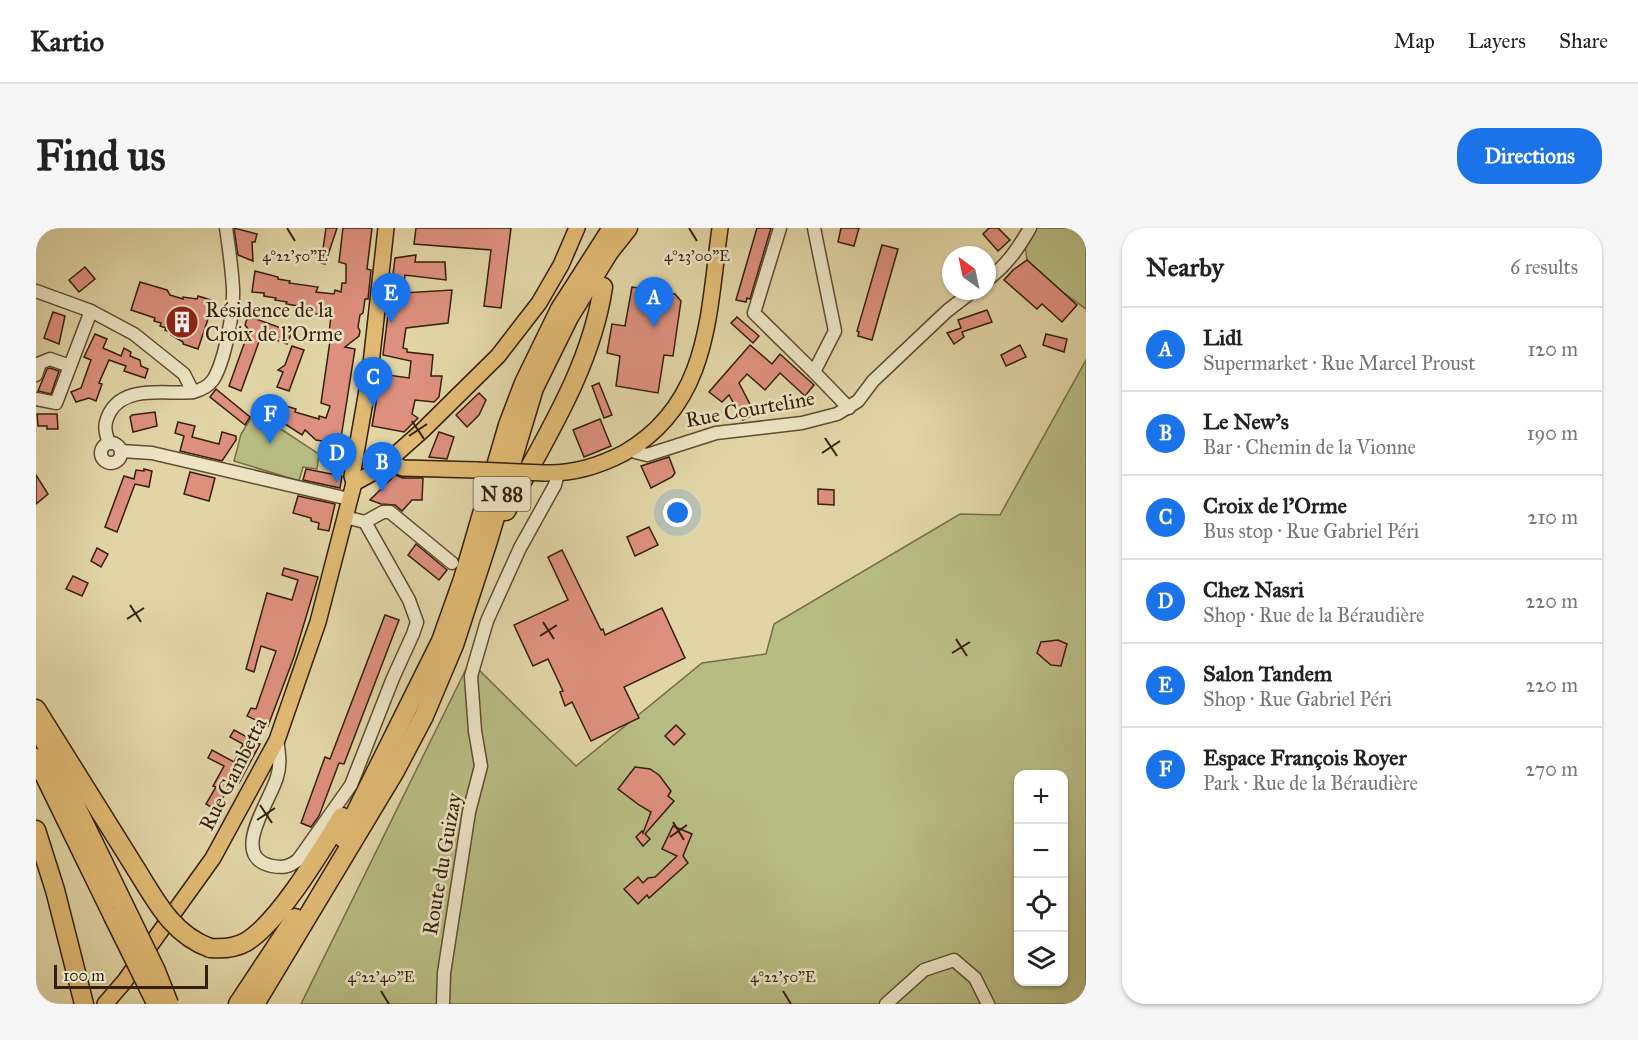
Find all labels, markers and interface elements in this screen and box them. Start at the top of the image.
text: Kartio [30,24,104,59]
text: Map [1394,28,1435,54]
text: Layers [1468,28,1526,54]
text: Share [1559,28,1608,54]
button: Directions [1457,128,1602,184]
text: Find us [36,130,166,182]
north arrow [942,246,996,300]
text: 4°22'50"E [262,247,328,265]
text: 4°23'00"E [664,247,730,265]
text: Nearby [1146,251,1224,283]
text: 6 results [1510,255,1578,279]
pin: E [372,274,410,323]
pin: A [634,278,674,327]
place label: Résidence de la Croix de l'Orme [205,297,343,347]
building icon: Résidence de la Croix de l'Orme [164,304,200,340]
text: Lidl [1203,324,1242,351]
text: A [1159,337,1172,361]
text: 120 m [1527,337,1578,361]
text: Supermarket · Rue Marcel Proust [1203,351,1475,375]
pin: C [354,358,392,407]
street label: Rue Courteline [683,385,817,433]
pin: F [250,394,290,444]
text: Le New's [1203,408,1289,435]
text: B [1159,421,1172,445]
text: 190 m [1527,421,1578,445]
pin: D [318,434,356,483]
text: Bar · Chemin de la Vionne [1203,435,1416,459]
pin: B [362,442,402,492]
road number: N 88 [474,477,530,511]
text: Croix de l'Orme [1203,492,1347,519]
your location [663,498,692,527]
text: C [1159,505,1172,529]
text: 210 m [1528,505,1578,529]
text: Bus stop · Rue Gabriel Péri [1203,519,1419,543]
text: Chez Nasri [1203,576,1304,603]
text: D [1158,589,1173,613]
text: 220 m [1526,589,1578,613]
text: Shop · Rue de la Béraudière [1203,603,1424,627]
text: Salon Tandem [1203,660,1332,687]
text: E [1158,673,1173,697]
text: 220 m [1526,673,1578,697]
text: Shop · Rue Gabriel Péri [1203,687,1392,711]
street label: Rue Gambetta [193,713,273,835]
text: Espace François Royer [1203,744,1407,771]
text: F [1159,757,1172,781]
text: 270 m [1525,757,1578,781]
map controls [1014,770,1068,986]
button: + [1014,770,1068,824]
text: Park · Rue de la Béraudière [1203,771,1418,795]
street label: Route du Guizay [417,790,468,937]
button: − [1014,824,1068,878]
button: locate [1014,878,1068,932]
button: layers [1014,932,1068,986]
scale bar [54,962,208,990]
text: 100 m [63,966,105,985]
text: 4°22'40"E [347,968,415,986]
text: 4°22'50"E [750,968,816,986]

